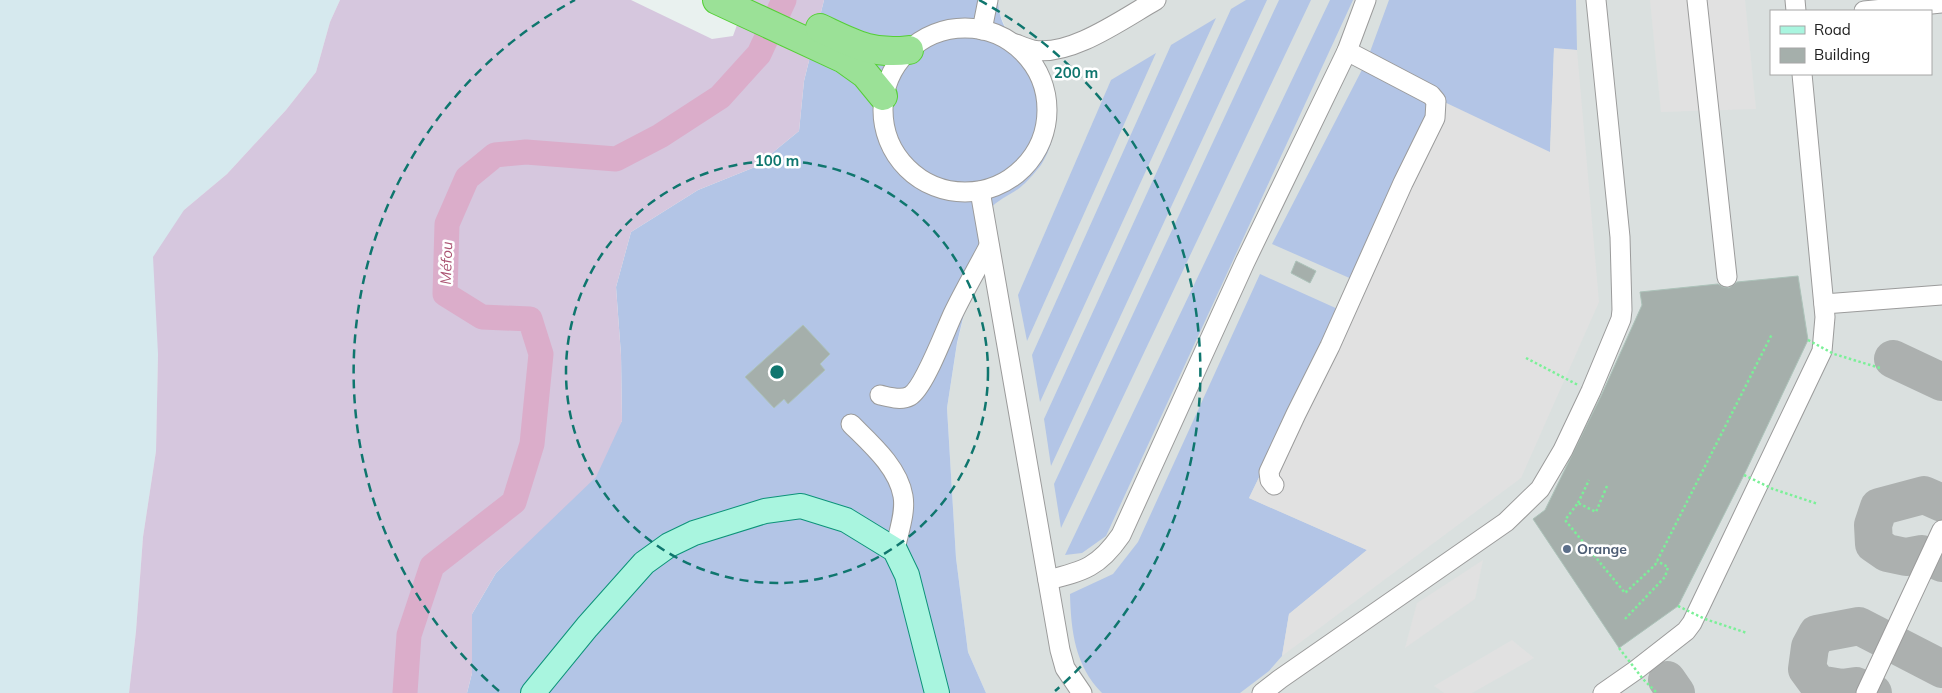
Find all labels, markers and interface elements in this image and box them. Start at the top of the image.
legend [1770,10,1932,75]
text: Road [1814,20,1851,39]
text: Building [1814,45,1870,64]
text: 200 m [1054,63,1098,82]
text: 100 m [755,151,799,170]
water label: Méfou [436,241,456,285]
centre of rings [768,363,786,381]
place label: Orange [1577,540,1627,558]
marker: Orange [1561,543,1573,555]

